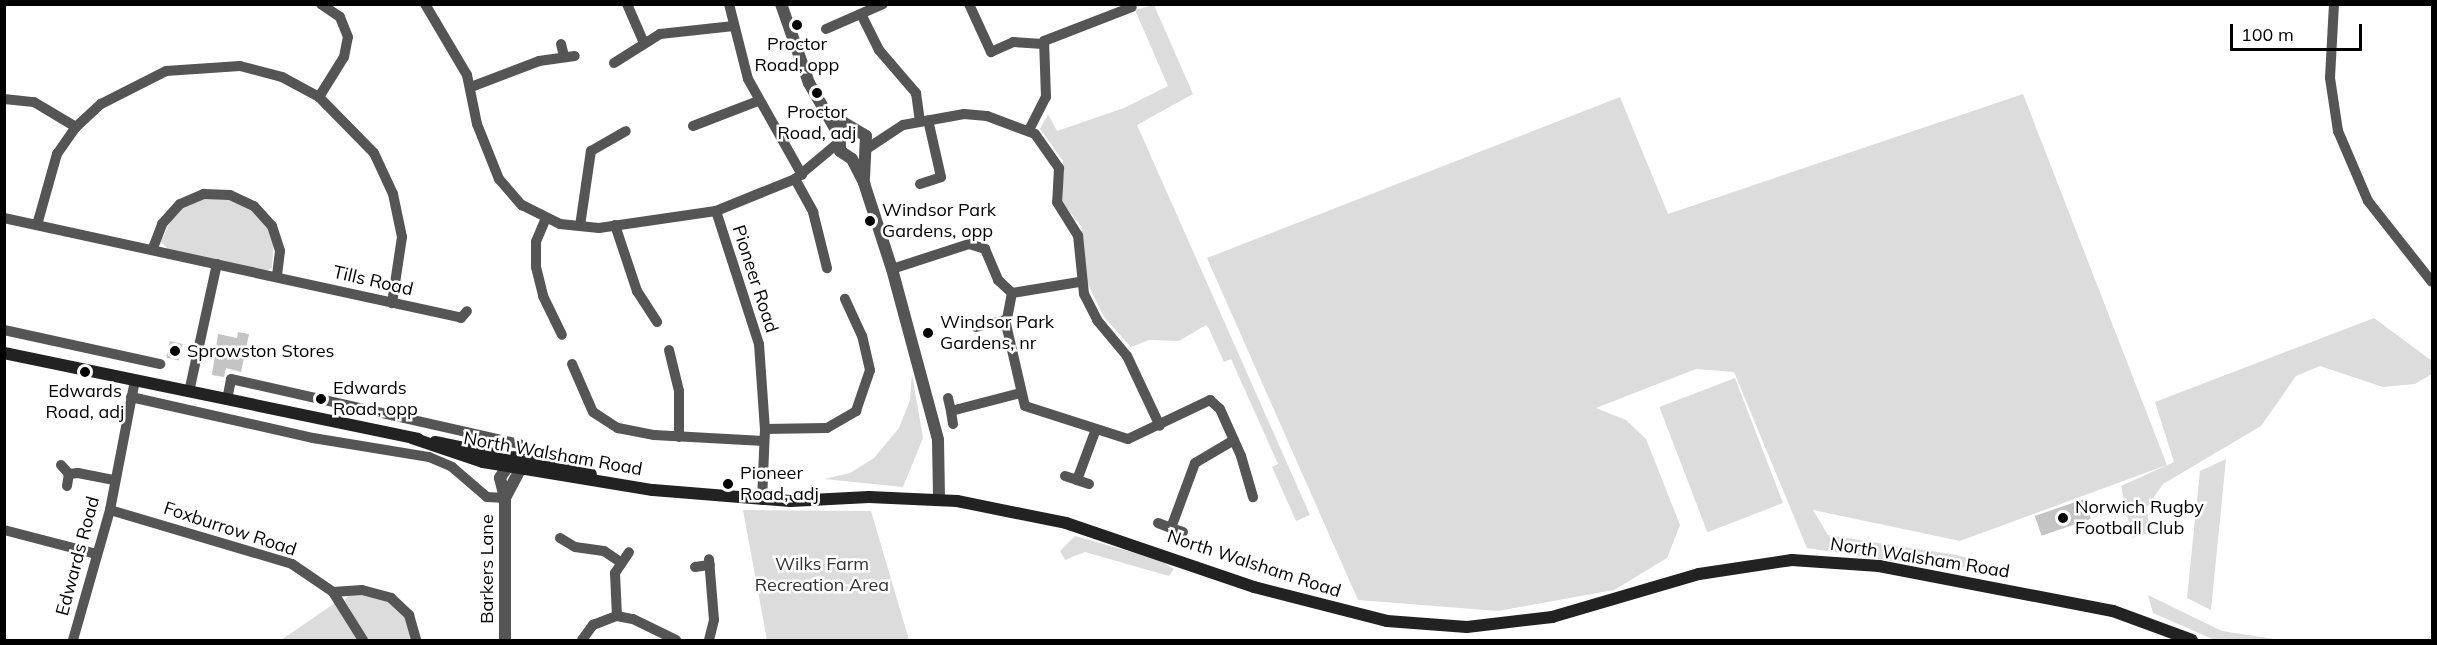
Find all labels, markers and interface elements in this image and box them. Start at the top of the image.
scale bar [2233,12,2365,50]
marker: Proctor Road, opp [790,18,804,32]
text: 100 m [2241,23,2294,46]
place label: Proctor Road, opp [755,34,839,76]
marker: Proctor Road, adj [810,86,824,100]
place label: Proctor Road, adj [778,102,856,144]
place label: Windsor Park Gardens, opp [882,200,996,242]
marker: Windsor Park Gardens, opp [863,214,877,228]
street label: Pioneer Road [727,223,783,335]
street label: Tills Road [331,261,415,301]
place label: Windsor Park Gardens, nr [940,312,1054,354]
marker: Windsor Park Gardens, nr [921,326,935,340]
place label: Sprowston Stores [187,340,334,362]
marker: Sprowston Stores [168,344,182,358]
marker: Edwards Road, adj [78,365,92,379]
place label: Edwards Road, opp [333,378,418,420]
place label: Edwards Road, adj [46,381,124,424]
marker: Edwards Road, opp [314,392,328,406]
street label: North Walsham Road [462,428,644,480]
place label: Pioneer Road, adj [740,463,819,506]
marker: Pioneer Road, adj [721,477,735,491]
street label: Edwards Road [52,494,104,618]
street label: Foxburrow Road [161,497,299,561]
place label: Norwich Rugby Football Club [2075,497,2204,540]
marker: Norwich Rugby Football Club [2056,511,2070,525]
street label: Barkers Lane [476,514,498,624]
street label: North Walsham Road [1164,526,1344,602]
street label: North Walsham Road [1829,533,2011,583]
park label: Wilks Farm Recreation Area [755,554,889,596]

